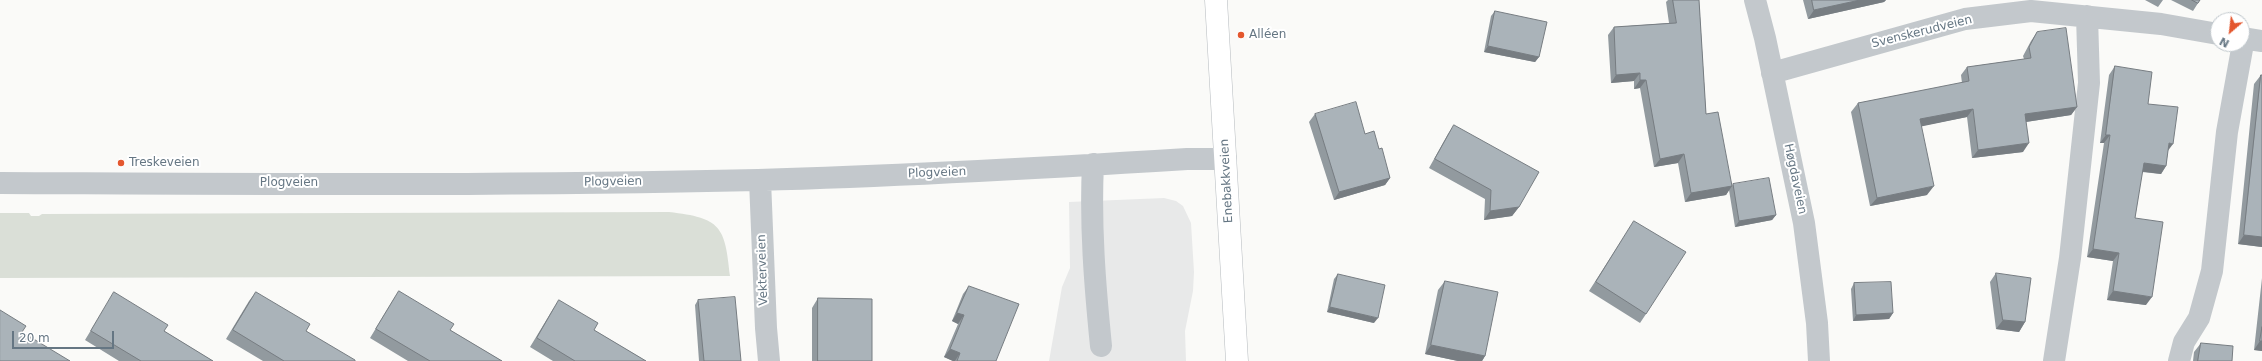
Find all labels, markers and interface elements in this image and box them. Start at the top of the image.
north arrow [2210,12,2250,52]
street label: Svenskerudveien [1870,13,1974,51]
place label: Alléen [1249,28,1286,42]
marker: Alléen [1236,30,1246,40]
text: N [2217,34,2232,50]
street label: Enebakkveien [1218,139,1236,223]
street label: Høgdaveien [1780,142,1810,216]
place label: Treskeveien [129,156,200,170]
marker: Treskeveien [116,158,126,168]
street label: Plogveien [908,165,966,181]
street label: Plogveien [584,174,642,190]
street label: Plogveien [260,176,318,190]
street label: Vekterveien [755,234,771,306]
scale bar [14,323,116,349]
text: 20 m [19,331,50,345]

